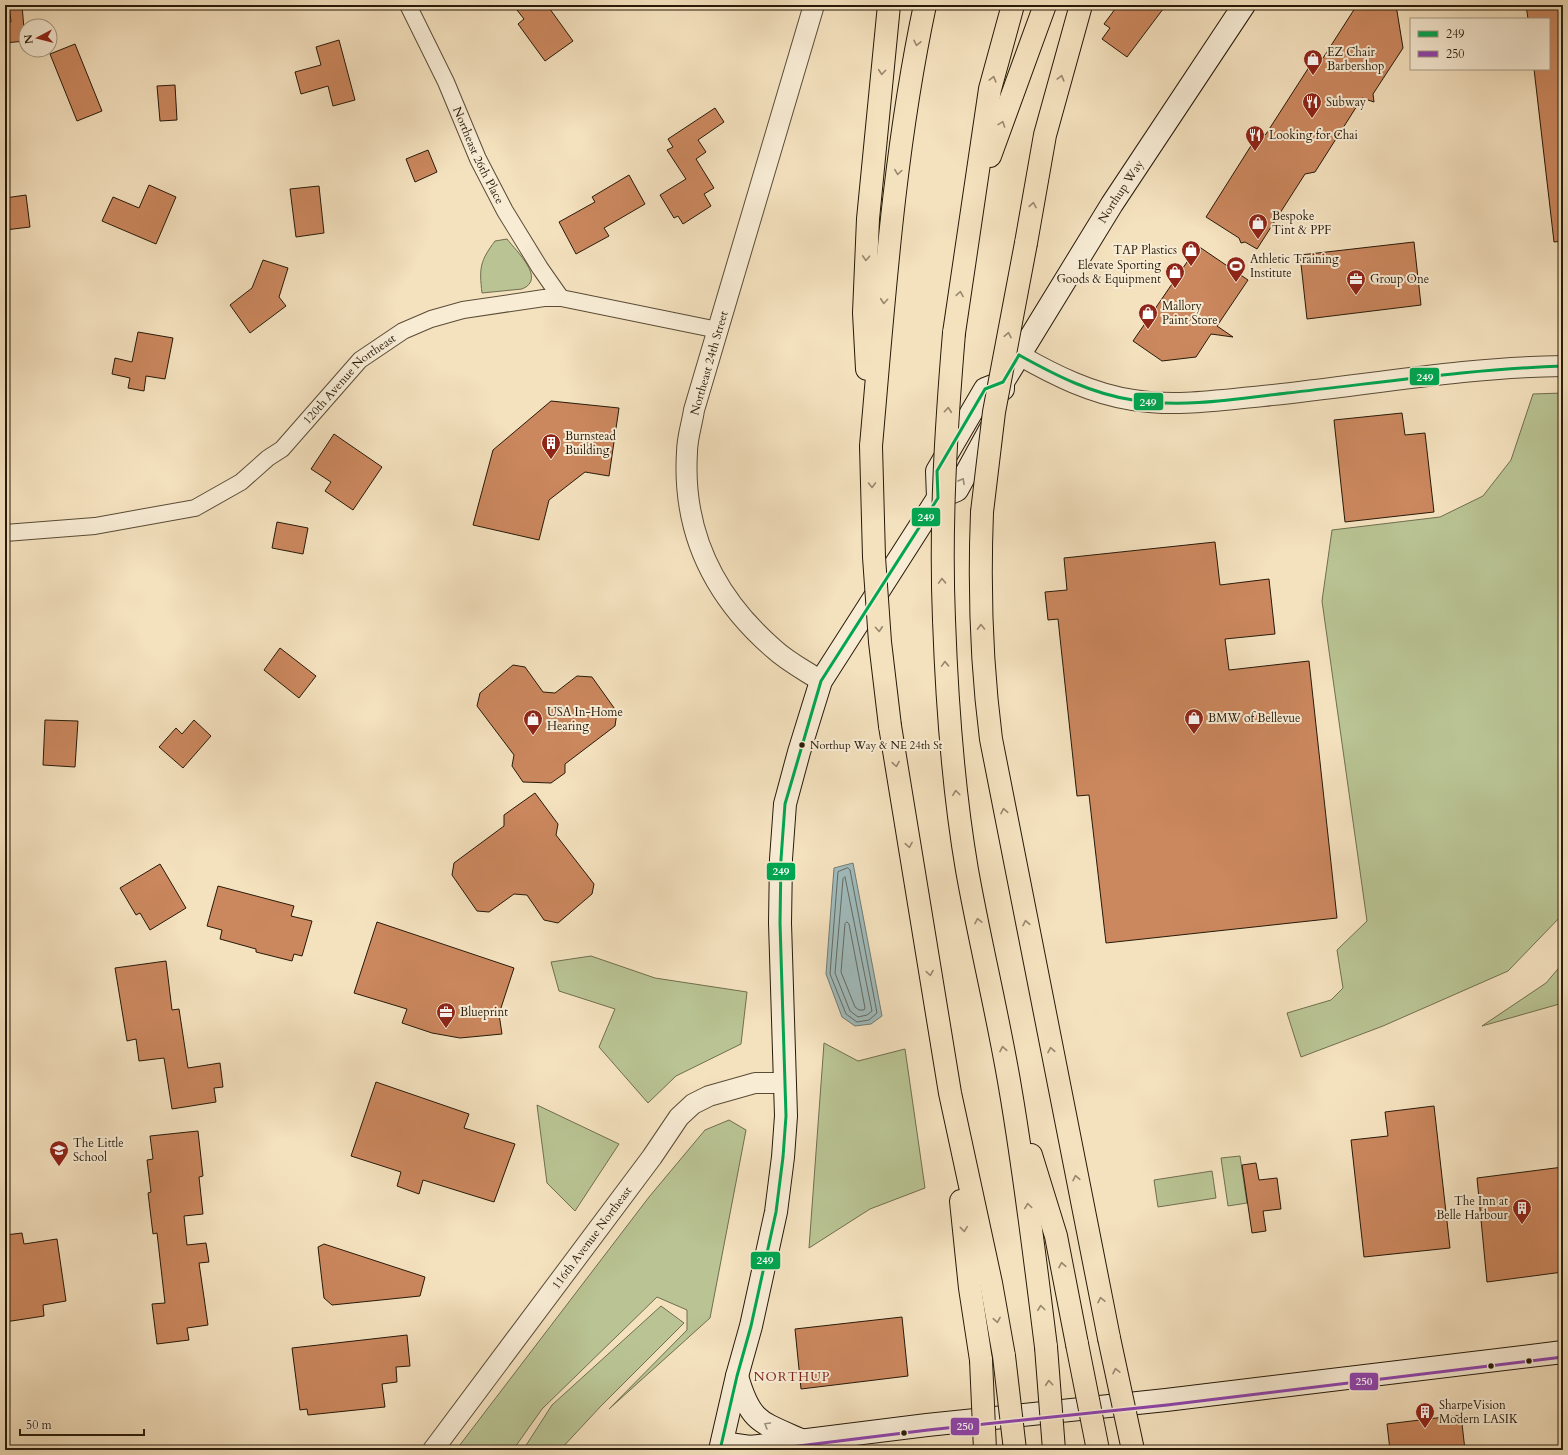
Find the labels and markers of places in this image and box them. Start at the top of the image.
place label: EZ Chair Barbershop [1327,44,1384,74]
shop icon: EZ Chair Barbershop [1302,48,1324,76]
restaurant icon: Subway [1301,91,1323,119]
place label: Subway [1326,94,1367,110]
restaurant icon: Looking for Chai [1244,124,1266,152]
place label: Looking for Chai [1269,127,1358,143]
place label: Bespoke Tint & PPF [1272,208,1331,238]
shop icon: Bespoke Tint & PPF [1247,212,1269,240]
shop icon: TAP Plastics [1180,239,1202,267]
place label: TAP Plastics [1113,242,1177,258]
place label: Athletic Training Institute [1250,251,1339,281]
sports icon: Athletic Training Institute [1225,255,1247,283]
place label: Elevate Sporting Goods & Equipment [1056,257,1161,287]
shop icon: Elevate Sporting Goods & Equipment [1164,261,1186,289]
office icon: Group One [1345,268,1367,296]
place label: Group One [1370,271,1429,287]
place label: Mallory Paint Store [1162,298,1218,328]
shop icon: Mallory Paint Store [1137,302,1159,330]
place label: Burnstead Building [565,428,616,458]
building icon: Burnstead Building [540,432,562,460]
place label: USA In-Home Hearing [547,704,623,734]
shop icon: BMW of Bellevue [1183,707,1205,735]
shop icon: USA In-Home Hearing [522,708,544,736]
place label: BMW of Bellevue [1208,710,1301,726]
place label: Northup Way & NE 24th St [810,738,943,753]
marker: Northup Way & NE 24th St [797,740,807,750]
office icon: Blueprint [435,1001,457,1029]
place label: Blueprint [460,1004,508,1020]
place label: The Little School [73,1135,124,1165]
school or university icon: The Little School [48,1139,70,1167]
place label: The Inn at Belle Harbour [1436,1193,1509,1223]
building icon: The Inn at Belle Harbour [1511,1197,1533,1225]
unlabelled marker [1524,1356,1534,1366]
unlabelled marker [1486,1361,1496,1371]
place label: SharpeVision Modern LASIK [1439,1397,1518,1427]
building icon: SharpeVision Modern LASIK [1414,1401,1436,1429]
unlabelled marker [899,1428,909,1438]

